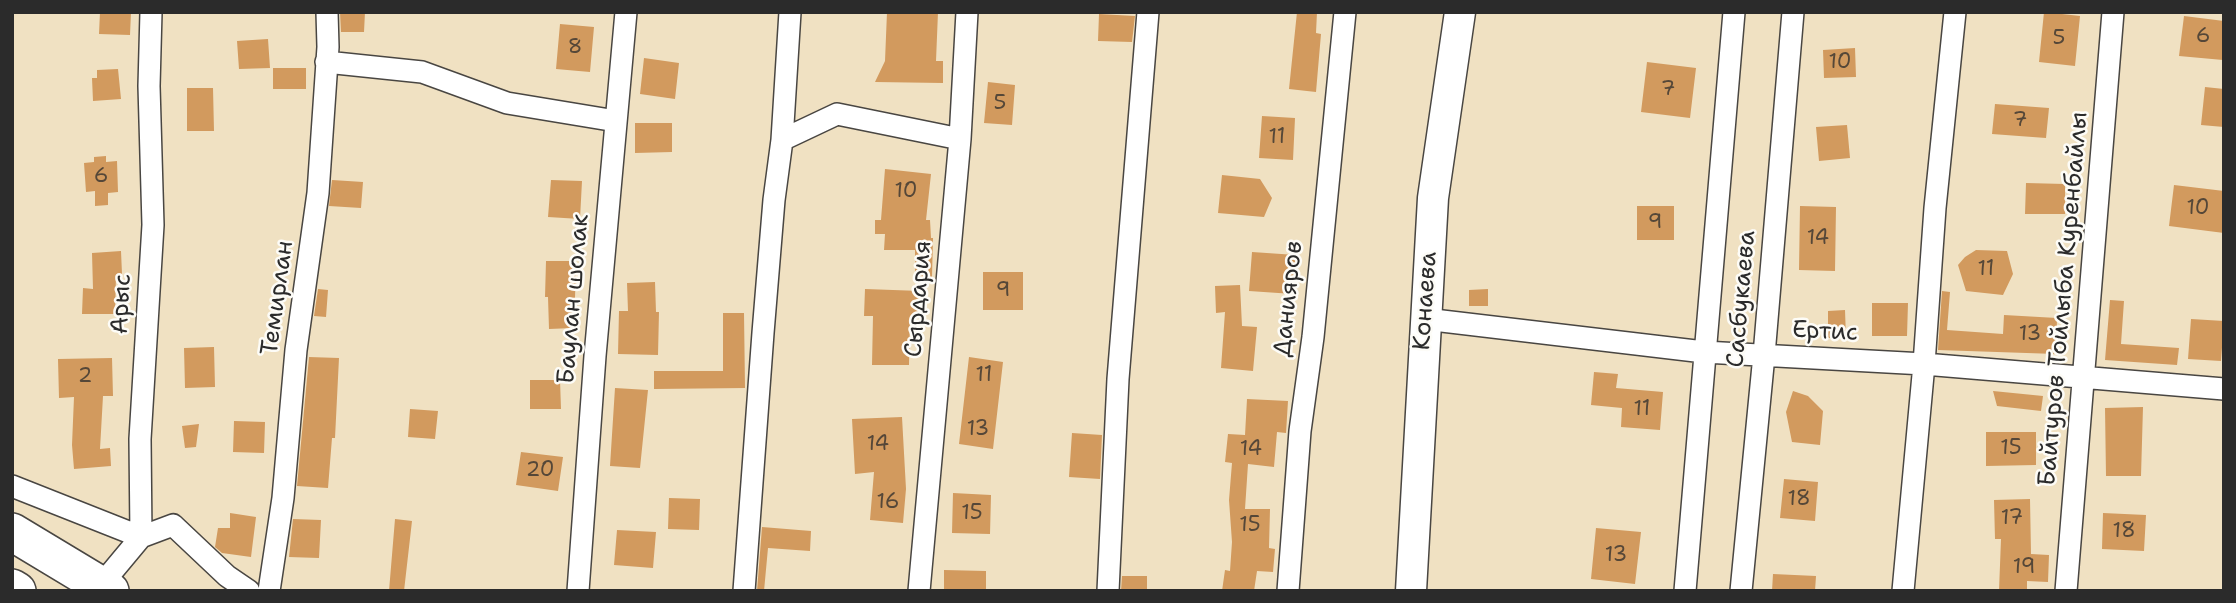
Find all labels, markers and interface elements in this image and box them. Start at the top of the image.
house number: 6 [2196,24,2210,50]
house number: 5 [2053,26,2065,52]
house number: 8 [568,35,582,61]
house number: 10 [1829,50,1851,76]
house number: 7 [1661,77,1675,103]
house number: 5 [994,91,1006,117]
house number: 7 [2013,108,2027,134]
street label: Байтуров Тойлыба Куренбайлы [2033,110,2095,488]
house number: 11 [1269,125,1285,151]
house number: 6 [94,164,108,190]
house number: 10 [895,179,917,205]
house number: 10 [2187,196,2209,222]
house number: 9 [1648,210,1662,236]
street label: Баулан шолак [552,213,596,385]
house number: 14 [1807,226,1829,252]
street label: Сасбукаева [1722,229,1762,369]
street label: Темирлан [256,239,300,357]
street label: Сырдария [900,239,938,359]
street label: Данияров [1269,240,1309,358]
street label: Конаева [1408,251,1444,351]
house number: 11 [1978,257,1994,283]
street label: Арыс [106,273,138,335]
house number: 9 [996,278,1010,304]
street label: Ертис [1791,316,1859,348]
house number: 13 [2019,322,2041,348]
house number: 11 [976,363,992,389]
house number: 2 [78,364,92,390]
house number: 11 [1634,397,1650,423]
house number: 13 [967,417,989,443]
house number: 14 [867,432,889,458]
house number: 15 [2000,436,2022,462]
house number: 14 [1240,437,1262,463]
house number: 20 [526,458,554,484]
house number: 18 [1787,487,1811,513]
house number: 16 [877,490,899,516]
house number: 15 [961,501,983,527]
house number: 17 [2001,506,2023,532]
house number: 15 [1239,513,1261,539]
house number: 18 [2112,519,2136,545]
house number: 13 [1605,543,1627,569]
house number: 19 [2013,555,2035,581]

